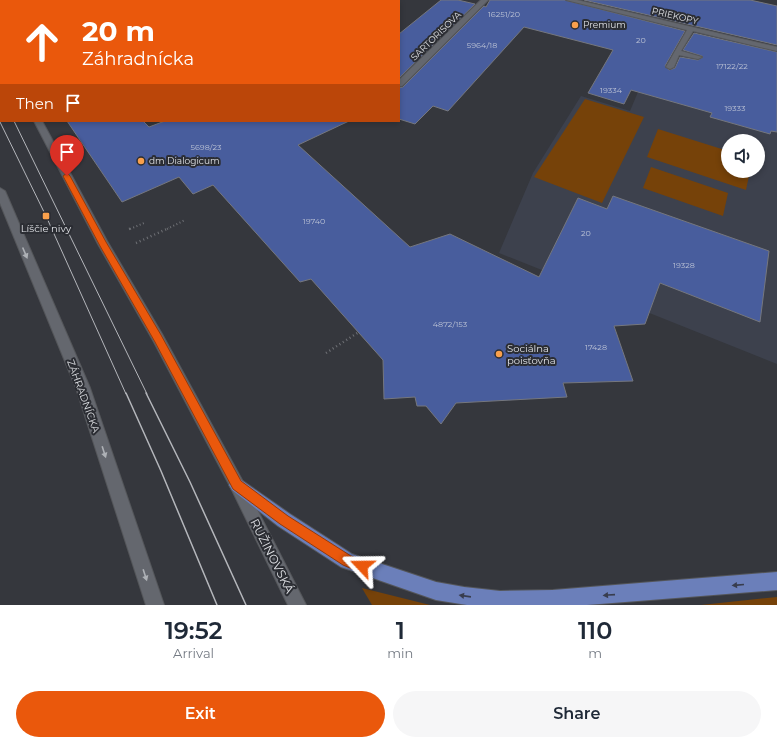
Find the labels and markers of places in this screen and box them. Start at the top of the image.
place label: Premium [583,19,626,30]
marker: Premium [570,20,580,30]
pin [50,135,84,176]
place label: dm Dialogicum [149,155,220,166]
marker: dm Dialogicum [136,156,146,166]
marker: Líščie nivy [41,211,51,221]
place label: Líščie nivy [21,222,72,235]
place label: Sociálna poisťovňa [507,342,556,367]
marker: Sociálna poisťovňa [494,349,504,359]

